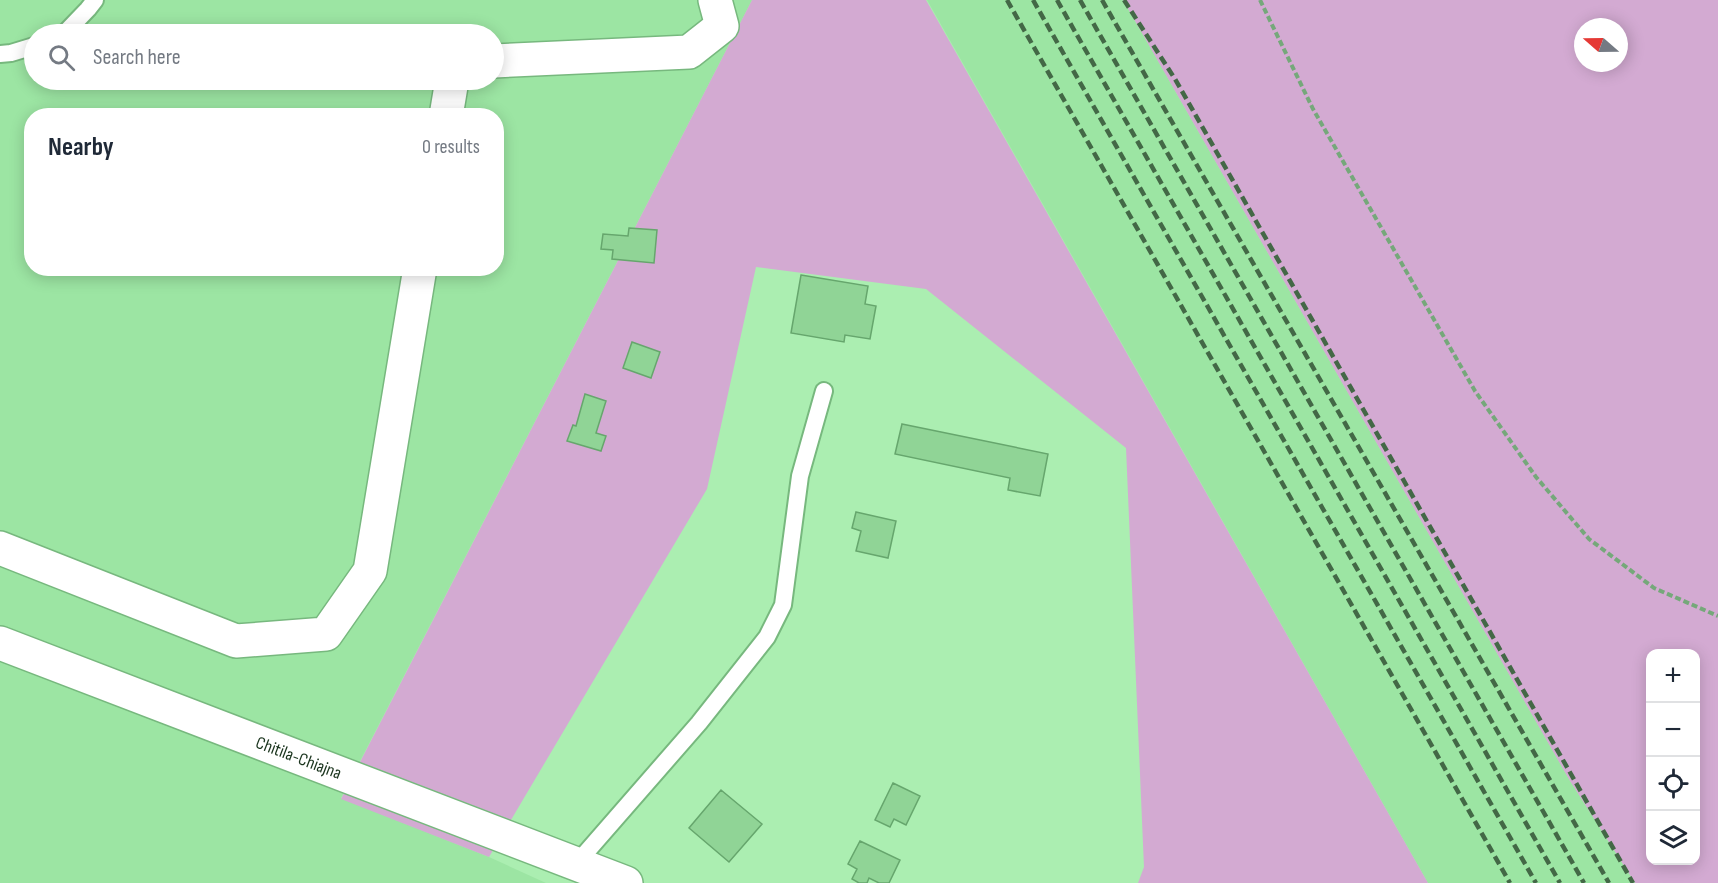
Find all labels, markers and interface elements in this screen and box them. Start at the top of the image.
north arrow [1574,18,1628,72]
search box [24,24,504,90]
icon: search [45,41,78,74]
text: Search here [93,44,180,71]
text: Nearby [48,132,114,163]
text: 0 results [422,135,480,159]
map controls [1646,649,1700,865]
button: + [1646,649,1700,703]
button: − [1646,703,1700,757]
street label: Chitila-Chiajna [253,732,345,784]
button: locate [1646,757,1700,811]
button: layers [1646,811,1700,865]

